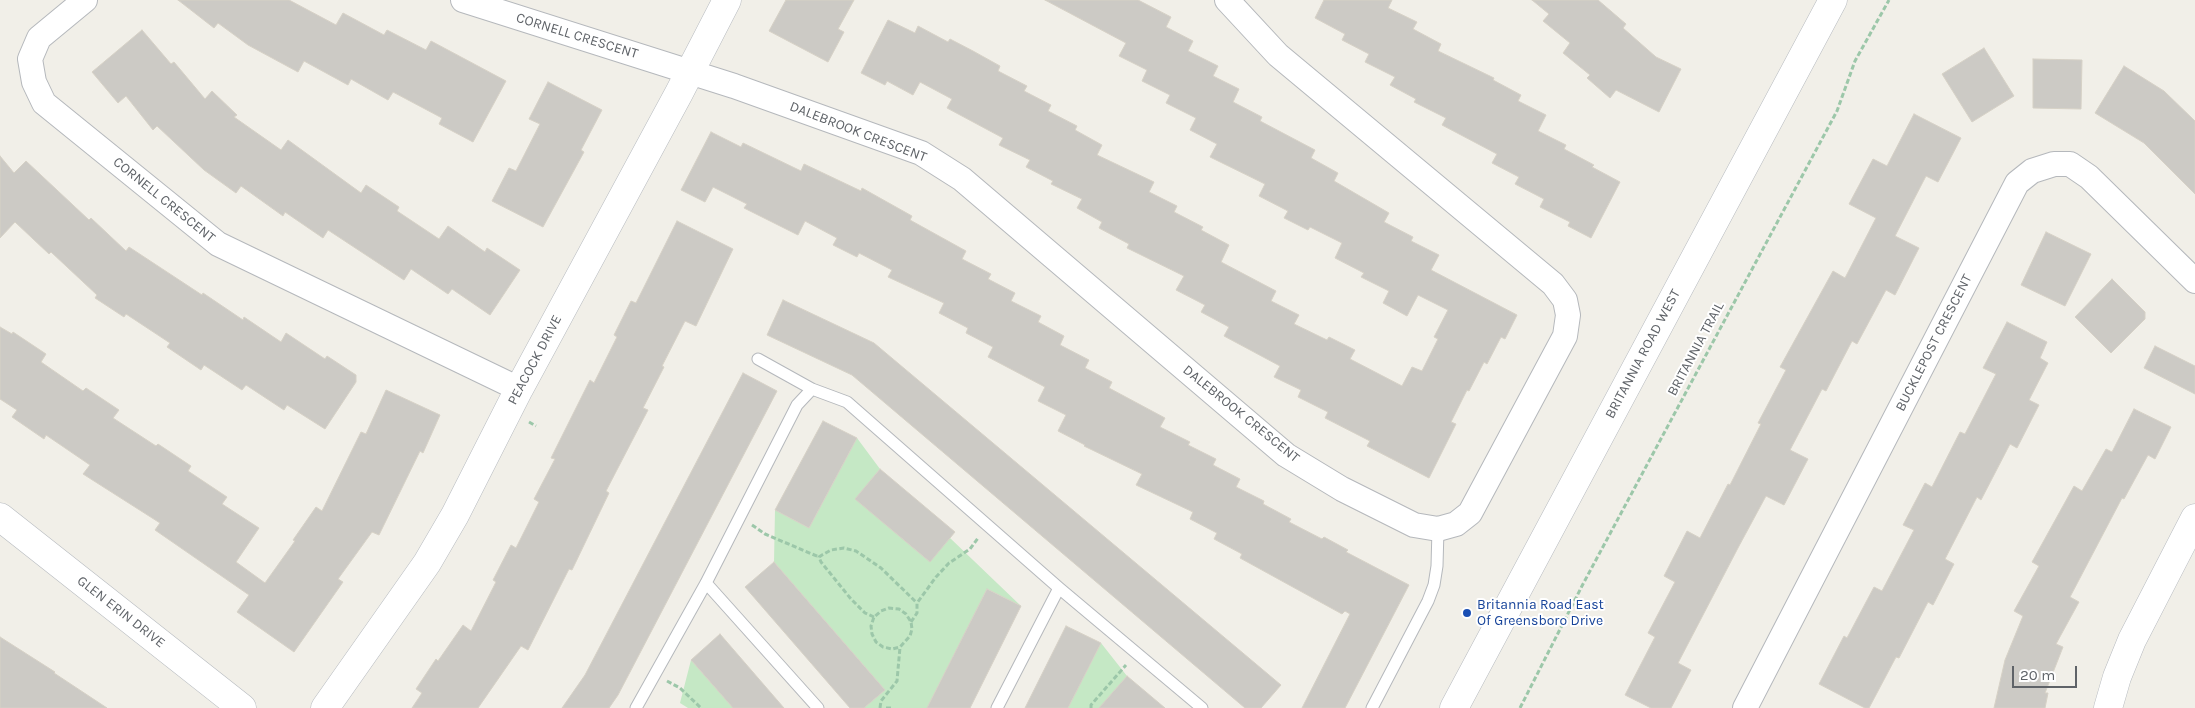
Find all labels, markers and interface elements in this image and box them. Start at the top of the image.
street label: CORNELL CRESCENT [514,9,640,63]
street label: DALEBROOK CRESCENT [787,98,929,166]
street label: CORNELL CRESCENT [110,154,218,246]
street label: BUCKLEPOST CRESCENT [1892,272,1976,414]
street label: BRITANNIA ROAD WEST [1602,286,1684,422]
street label: BRITANNIA TRAIL [1664,299,1728,399]
street label: PEACOCK DRIVE [504,312,566,408]
street label: DALEBROOK CRESCENT [1179,362,1303,466]
street label: GLEN ERIN DRIVE [74,572,168,652]
place label: Britannia Road East Of Greensboro Drive [1477,597,1604,630]
marker: Britannia Road East Of Greensboro Drive [1461,607,1473,619]
scale bar [2015,656,2080,688]
text: 20 m [2020,666,2055,684]

